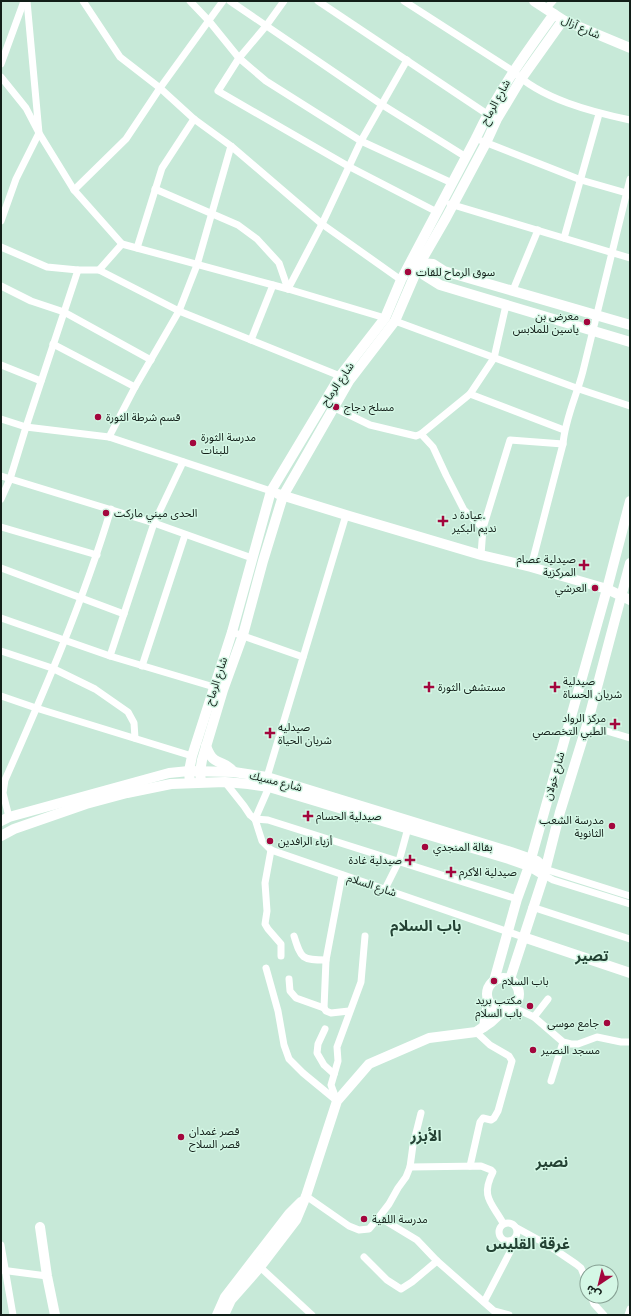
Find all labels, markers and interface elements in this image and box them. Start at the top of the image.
street label: شارع آزال [559,12,603,43]
street label: شارع الرماح [477,77,514,128]
place label: سوق الرماح للقات [416,265,496,280]
marker: سوق الرماح للقات [403,267,413,277]
place label: معرض بن ياسين للملابس [513,309,579,336]
marker: معرض بن ياسين للملابس [582,317,592,327]
street label: شارع الرماح [317,359,358,409]
place label: مسلخ دجاج [344,400,395,415]
marker: مسلخ دجاج [331,402,341,412]
place label: قسم شرطة الثورة [106,410,181,426]
marker: قسم شرطة الثورة [93,412,103,422]
place label: مدرسة الثورة للبنات [201,430,256,457]
marker: مدرسة الثورة للبنات [188,438,198,448]
place label: الحدى ميني ماركت [114,506,197,523]
marker: الحدى ميني ماركت [101,508,111,518]
place label: عيادة د. نديم البكير [451,508,496,537]
marker: عيادة د. نديم البكير [437,515,449,527]
place label: صيدلية عصام المركزية [516,552,576,579]
marker: صيدلية عصام المركزية [579,560,589,570]
place label: العرشي [555,581,587,598]
marker: العرشي [590,583,600,593]
street label: شارع الرماح [202,655,231,707]
place label: صيدلية شريان الحساة [563,674,622,701]
place label: مستشفى الثورة [438,680,506,694]
marker: مستشفى الثورة [423,681,435,693]
marker: صيدلية شريان الحساة [550,682,560,692]
place label: مركز الرواد الطبي التخصصي [532,711,606,741]
marker: مركز الرواد الطبي التخصصي [609,718,621,730]
place label: صيدليه شريان الحياة [278,720,332,747]
marker: صيدليه شريان الحياة [265,728,275,738]
street label: شارع خولان [540,750,569,802]
street label: شارع مسيك [248,768,304,795]
place label: صيدلية الحسام [316,809,381,824]
marker: صيدلية الحسام [303,811,313,821]
place label: مدرسة الشعب الثانوية [539,813,604,840]
marker: مدرسة الشعب الثانوية [607,821,617,831]
place label: أزياء الرافدين [278,834,333,848]
marker: أزياء الرافدين [265,836,275,846]
place label: بقالة المنجدي [433,840,493,857]
marker: بقالة المنجدي [420,842,430,852]
place label: صيدلية غادة [348,853,402,867]
marker: صيدلية غادة [405,855,415,865]
place label: صيدلية الأكرم [459,865,517,880]
marker: صيدلية الأكرم [446,867,456,877]
street label: شارع السلام [345,870,399,901]
district label: باب السلام [390,916,462,937]
district label: تصير [574,946,609,965]
place label: باب السلام [502,974,549,989]
marker: باب السلام [489,976,499,986]
place label: مكتب بريد باب السلام [475,993,522,1021]
marker: مكتب بريد باب السلام [525,1001,535,1011]
place label: جامع موسى [547,1016,600,1031]
marker: جامع موسى [602,1018,612,1028]
place label: مسجد النصير [540,1043,600,1057]
marker: مسجد النصير [528,1045,538,1055]
place label: قصر غمدان قصر السلاح [189,1124,240,1152]
district label: الأبزر [409,1126,442,1145]
marker: قصر غمدان قصر السلاح [176,1132,186,1142]
district label: نصير [535,1152,568,1171]
place label: مدرسة اللقية [372,1212,428,1226]
marker: مدرسة اللقية [359,1214,369,1224]
district label: غرقة القليس [486,1234,570,1253]
north arrow [579,1264,619,1304]
text: ش [583,1282,603,1302]

